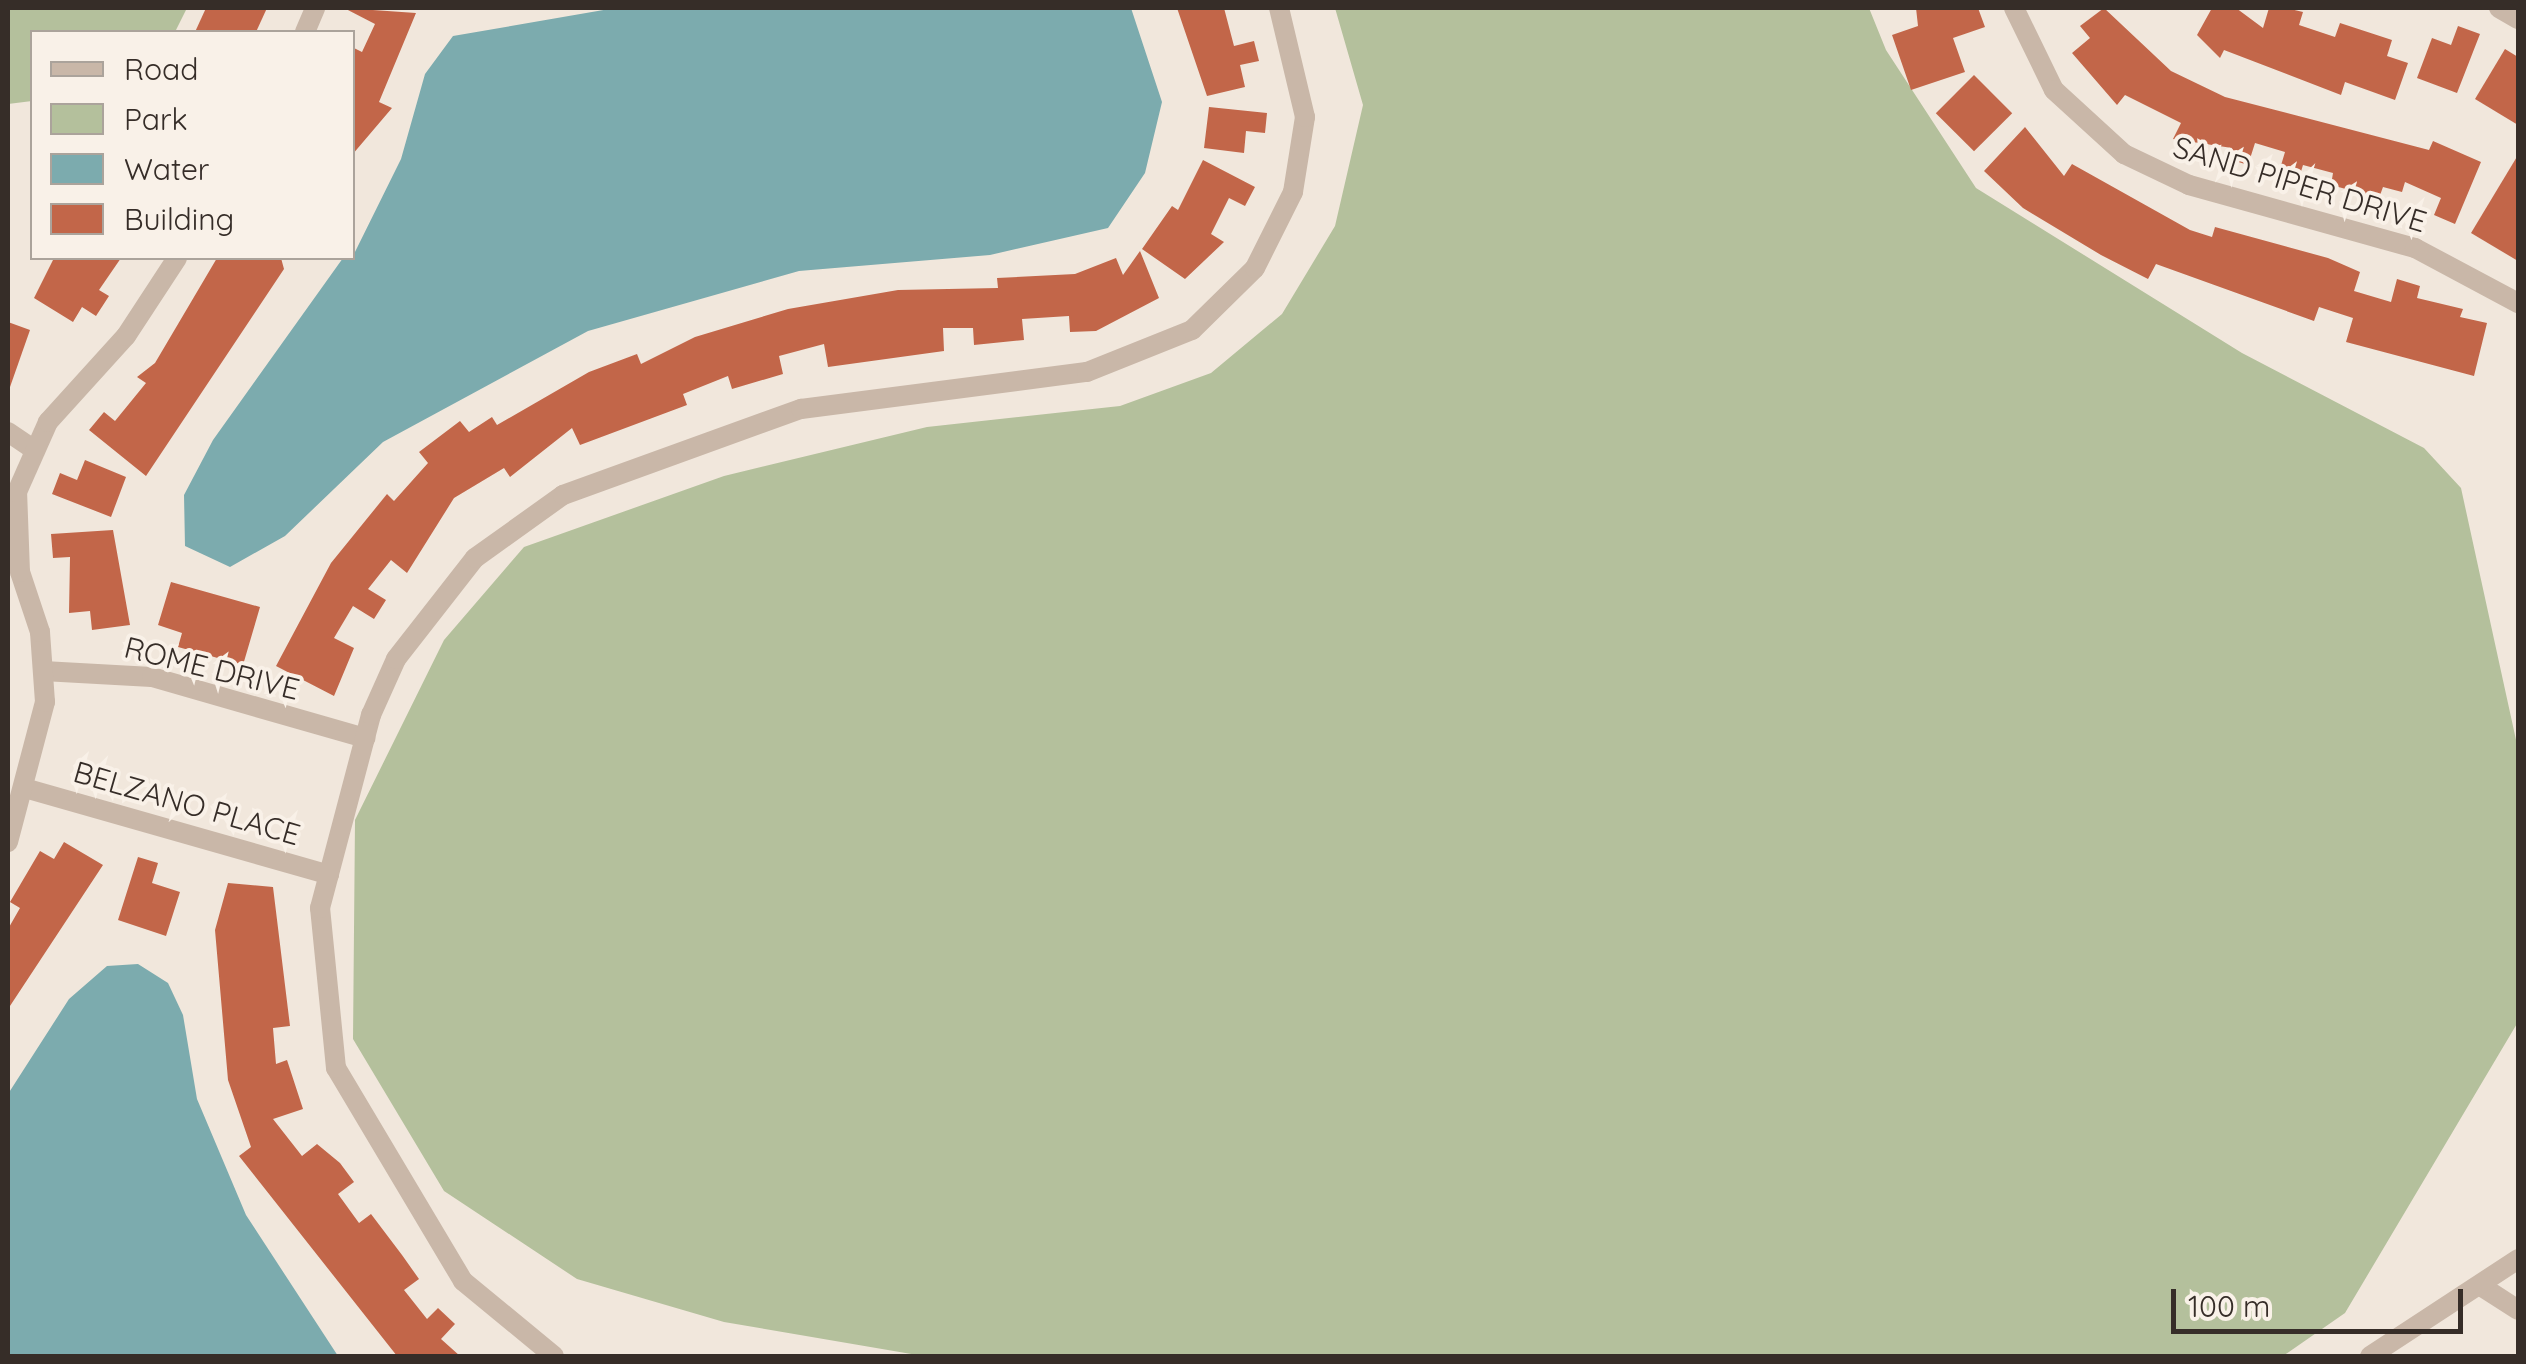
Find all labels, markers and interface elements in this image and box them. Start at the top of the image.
legend [30,30,355,260]
text: Road [124,50,198,88]
text: Park [124,100,188,138]
street label: SAND PIPER DRIVE [2169,128,2431,240]
text: Water [124,150,209,188]
text: Building [124,200,234,238]
street label: ROME DRIVE [121,629,303,707]
street label: BELZANO PLACE [70,753,304,853]
scale bar [2176,1269,2468,1331]
text: 100 m [2188,1287,2270,1325]

